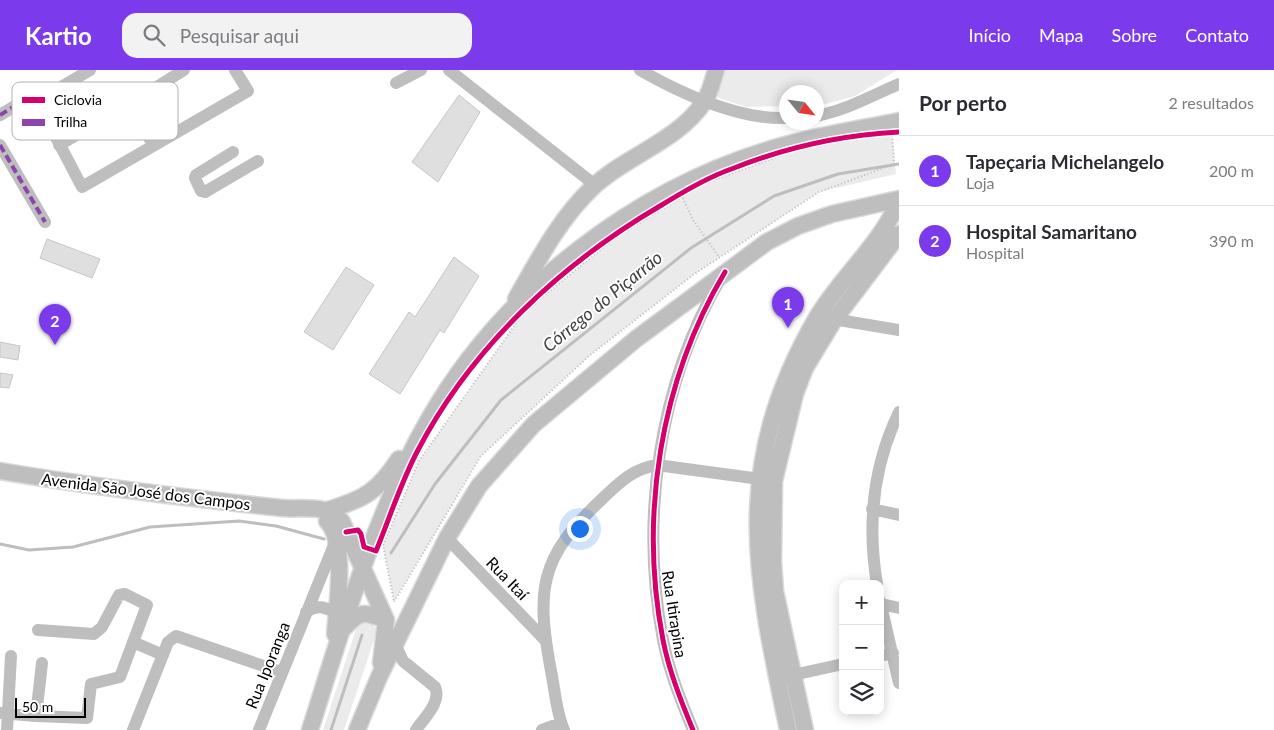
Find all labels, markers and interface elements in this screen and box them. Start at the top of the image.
search box [122,13,472,58]
text: Kartio [25,21,92,50]
icon: search [140,21,168,49]
text: Pesquisar aqui [180,24,299,47]
text: Início [969,24,1011,46]
text: Mapa [1039,24,1083,46]
text: Sobre [1111,24,1157,46]
text: Contato [1185,24,1249,46]
legend [12,82,178,140]
north arrow [779,85,824,130]
text: Por perto [919,90,1007,115]
text: Ciclovia [54,91,102,108]
text: 2 resultados [1168,93,1254,112]
text: Trilha [54,113,87,130]
text: Tapeçaria Michelangelo [966,150,1164,173]
text: 1 [930,161,940,180]
text: 200 m [1209,161,1254,180]
text: Loja [966,173,995,192]
text: Hospital Samaritano [966,220,1137,243]
text: 2 [930,231,940,250]
text: 390 m [1209,231,1254,250]
text: Hospital [966,243,1024,262]
water label: Córrego do Piçarrão [538,246,666,356]
pin: 1 [772,287,804,328]
pin: 2 [39,304,71,345]
street label: Avenida São José dos Campos [40,469,252,513]
your location [567,516,593,542]
street label: Rua Itaí [483,553,534,604]
street label: Rua Itirapina [659,569,691,659]
map controls [839,580,884,715]
button: + [839,580,884,625]
street label: Rua Iporanga [241,619,293,711]
button: − [839,625,884,670]
button: layers [839,670,884,715]
scale bar [15,695,86,718]
text: 50 m [22,698,53,715]

